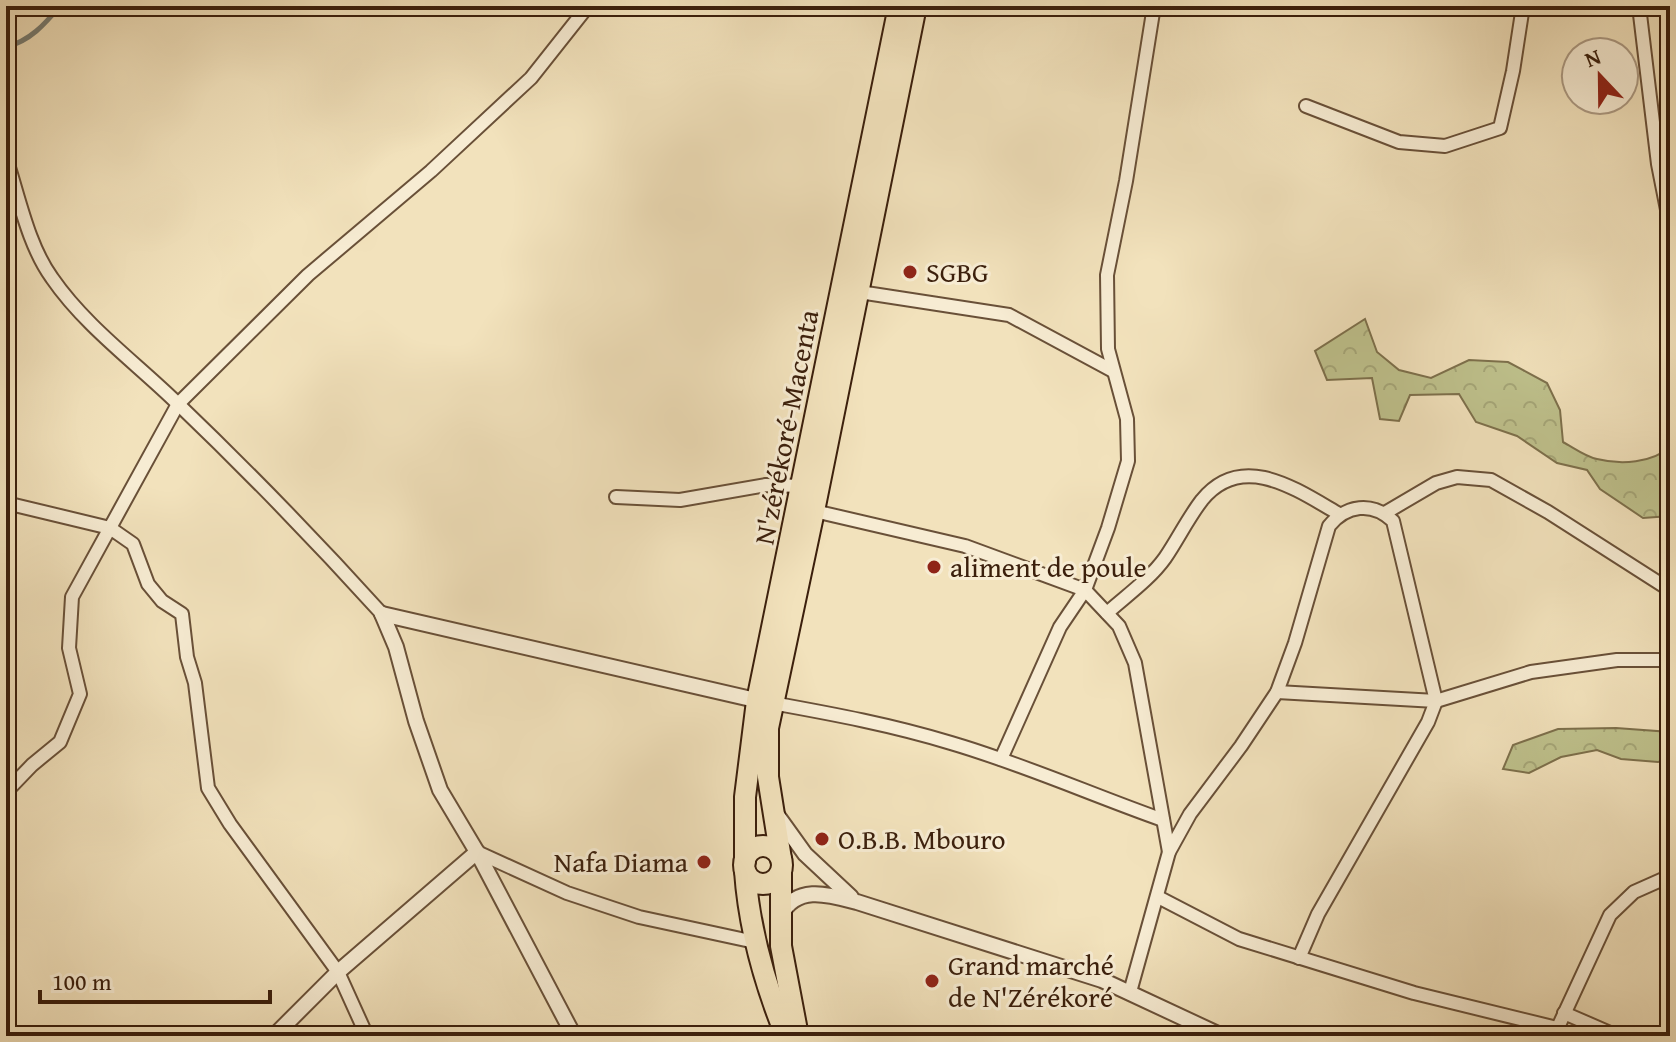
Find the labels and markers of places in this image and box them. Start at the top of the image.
place label: SGBG [926,251,989,292]
marker: SGBG [901,263,919,281]
place label: aliment de poule [950,546,1147,587]
marker: aliment de poule [925,558,943,576]
place label: O.B.B. Mbouro [838,818,1006,859]
marker: O.B.B. Mbouro [813,830,831,848]
place label: Nafa Diama [554,841,689,882]
marker: Nafa Diama [695,853,713,871]
place label: Grand marché de N'Zérékoré [948,944,1114,1017]
marker: Grand marché de N'Zérékoré [923,972,941,990]

